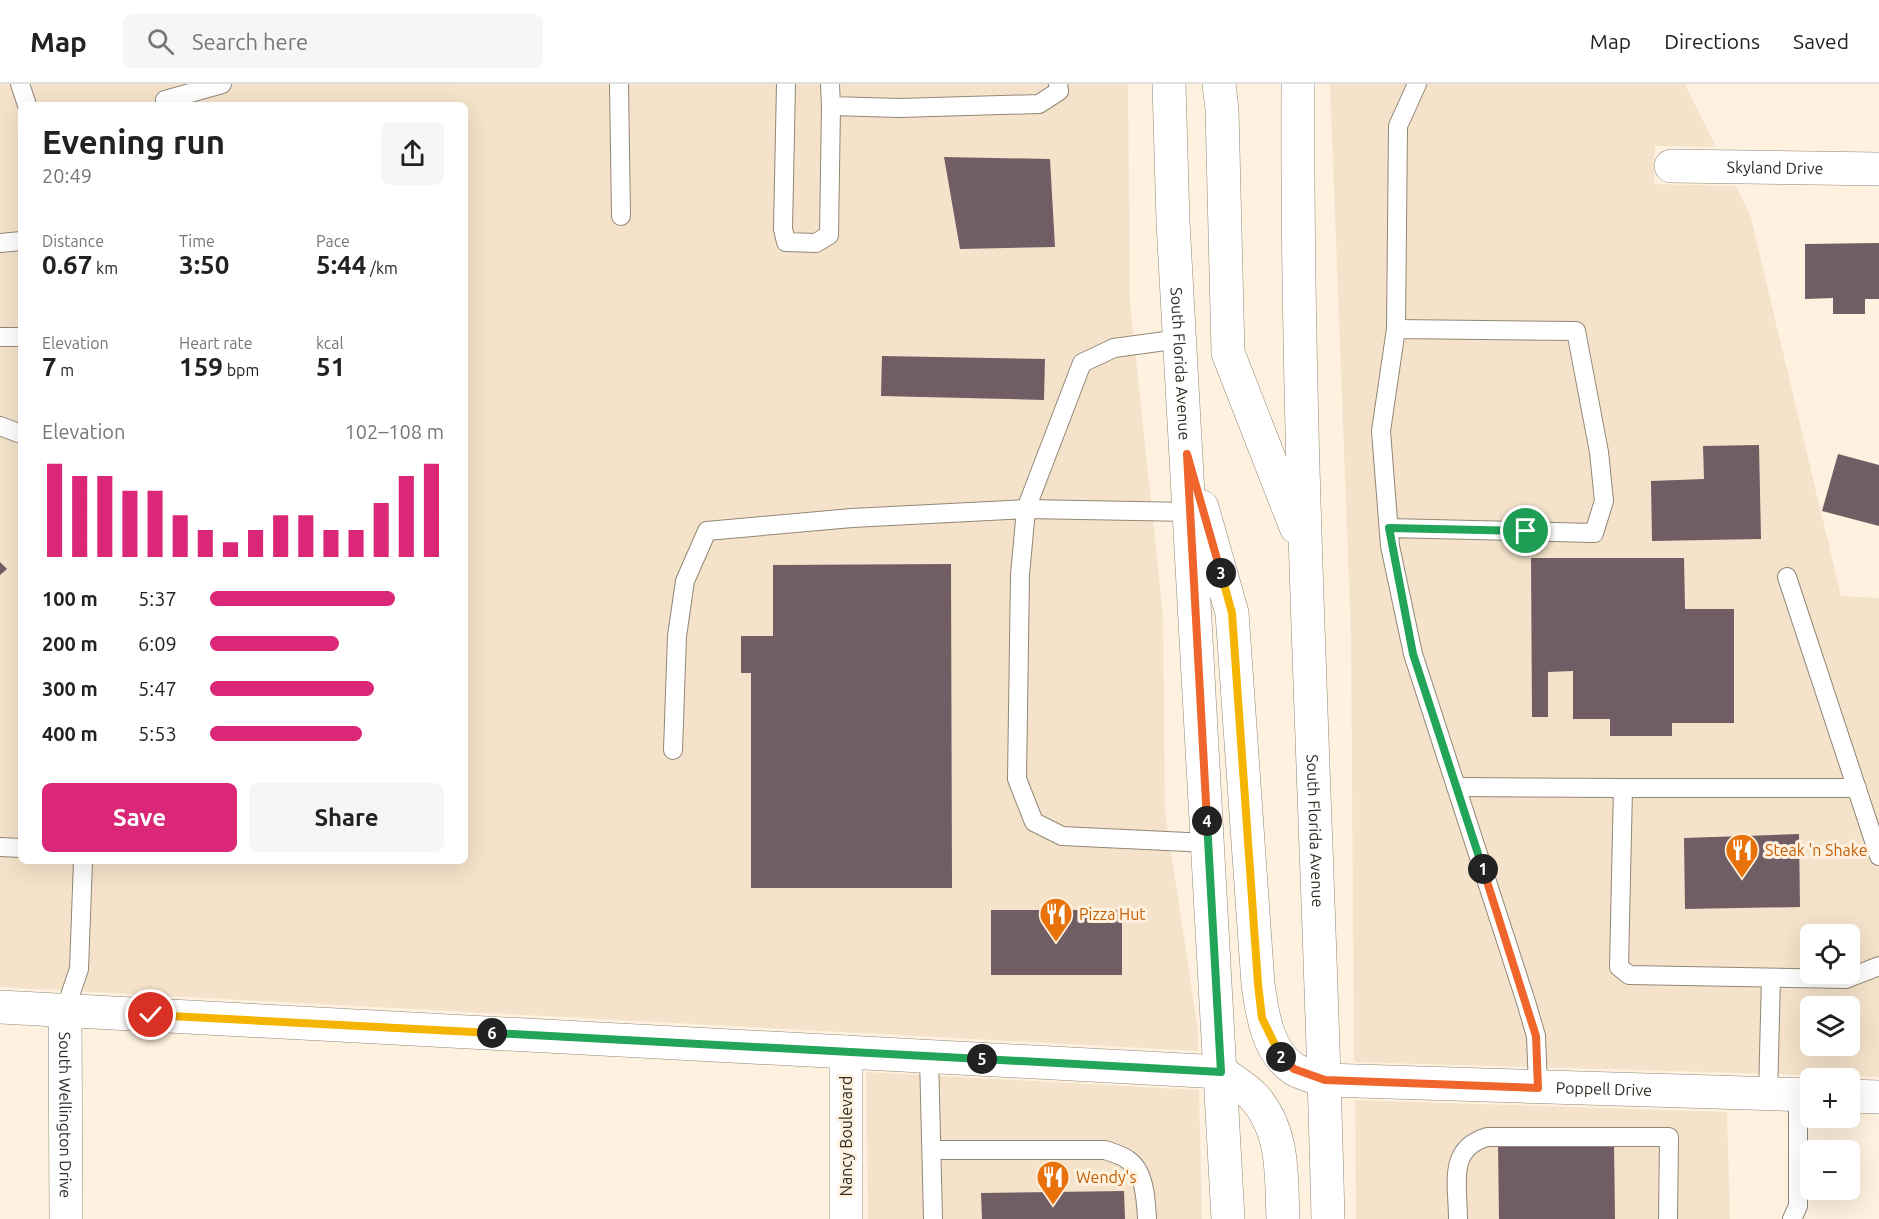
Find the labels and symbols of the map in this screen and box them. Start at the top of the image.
street label: Skyland Drive [1726,158,1823,177]
street label: South Florida Avenue [1168,287,1194,441]
pin [1500,505,1551,556]
pin: 3 [1206,558,1236,588]
street label: South Florida Avenue [1304,754,1327,908]
pin: 4 [1192,806,1222,836]
restaurant icon: Steak 'n Shake [1724,832,1760,879]
place label: Steak 'n Shake [1765,841,1867,859]
pin: 1 [1468,854,1498,884]
restaurant icon: Pizza Hut [1038,896,1074,943]
place label: Pizza Hut [1079,905,1146,923]
pin [125,989,176,1040]
pin: 6 [477,1018,507,1048]
street label: South Wellington Drive [56,1032,75,1198]
pin: 2 [1266,1042,1296,1072]
pin: 5 [967,1044,997,1074]
street label: Nancy Boulevard [837,1076,855,1196]
street label: Poppell Drive [1555,1078,1652,1099]
restaurant icon: Wendy's [1035,1159,1071,1206]
place label: Wendy's [1076,1168,1136,1186]

